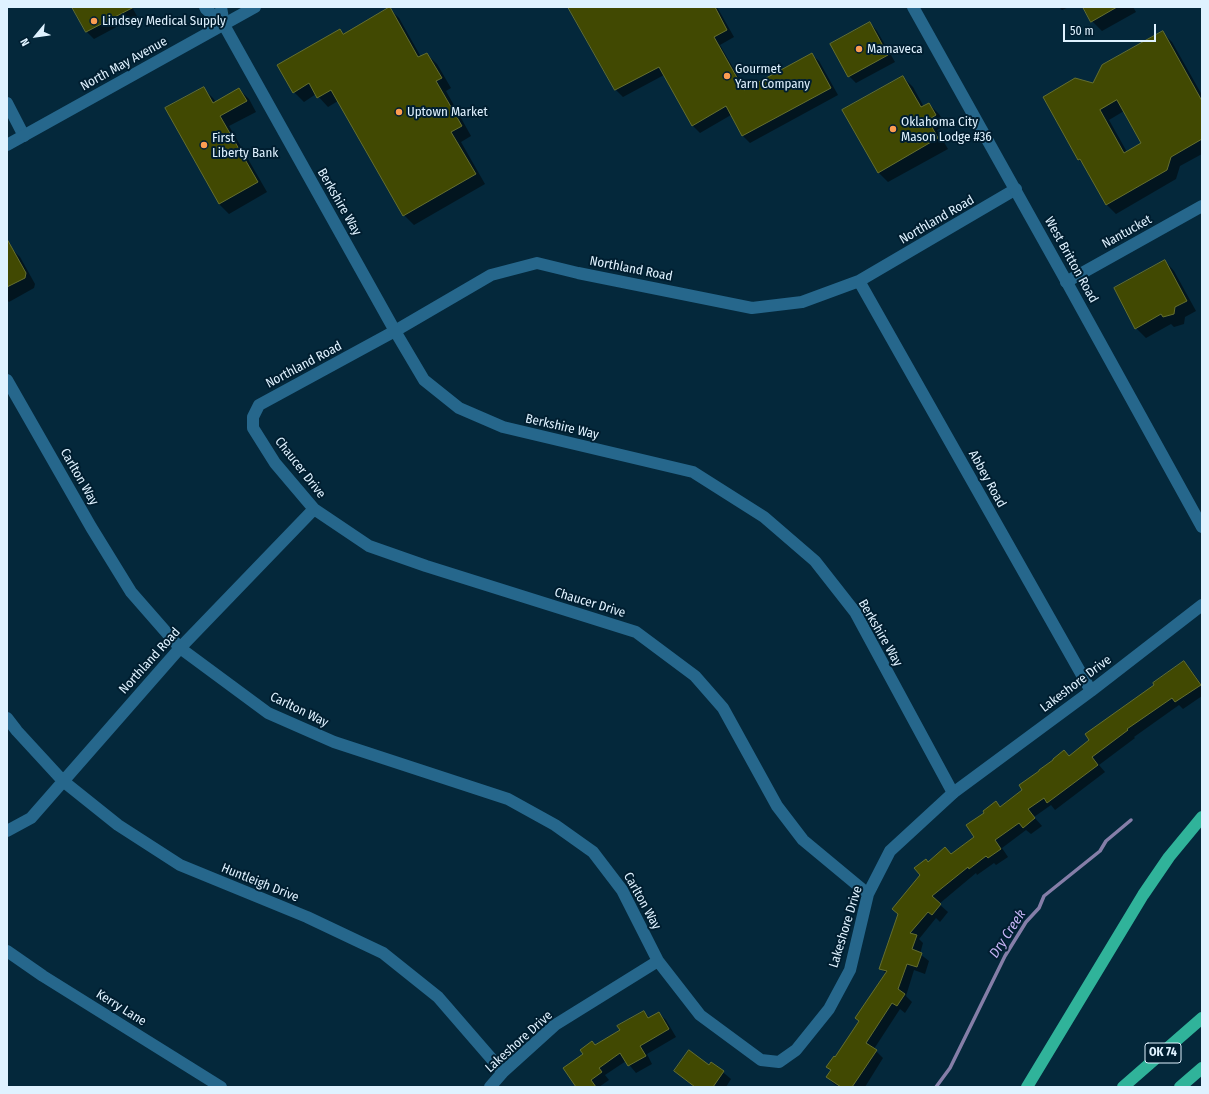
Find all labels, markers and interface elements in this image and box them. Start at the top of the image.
place label: Lindsey Medical Supply [102,13,226,29]
north arrow [16,16,56,56]
marker: Lindsey Medical Supply [89,16,99,26]
scale bar [1065,16,1158,42]
text: 50 m [1070,24,1094,38]
street label: North May Avenue [78,34,170,94]
text: N [18,36,32,48]
place label: Mamaveca [867,41,923,57]
marker: Mamaveca [854,44,864,54]
place label: Gourmet Yarn Company [735,61,810,92]
marker: Gourmet Yarn Company [722,71,732,81]
place label: Uptown Market [407,104,488,120]
marker: Uptown Market [394,107,404,117]
place label: Oklahoma City Mason Lodge #36 [901,114,992,145]
marker: Oklahoma City Mason Lodge #36 [888,124,898,134]
place label: First Liberty Bank [212,130,278,161]
marker: First Liberty Bank [199,140,209,150]
street label: Berkshire Way [314,166,364,238]
street label: Northland Road [897,192,977,248]
street label: Nantucket [1099,212,1155,252]
street label: West Britton Road [1041,214,1101,306]
street label: Northland Road [588,253,674,285]
street label: Northland Road [263,338,345,392]
street label: Berkshire Way [524,411,600,443]
street label: Chaucer Drive [271,434,329,502]
street label: Carlton Way [57,446,101,508]
street label: Abbey Road [965,448,1009,510]
street label: Chaucer Drive [553,585,627,621]
street label: Berkshire Way [855,597,905,669]
street label: Northland Road [116,625,184,697]
street label: Lakeshore Drive [1037,652,1115,716]
street label: Carlton Way [267,689,331,731]
street label: Huntleigh Drive [219,860,301,906]
street label: Carlton Way [620,870,664,932]
street label: Lakeshore Drive [826,884,866,970]
water label: Dry Creek [986,907,1030,961]
street label: Kerry Lane [93,986,149,1030]
street label: Lakeshore Drive [482,1008,556,1076]
road number: OK 74 [1145,1043,1181,1063]

